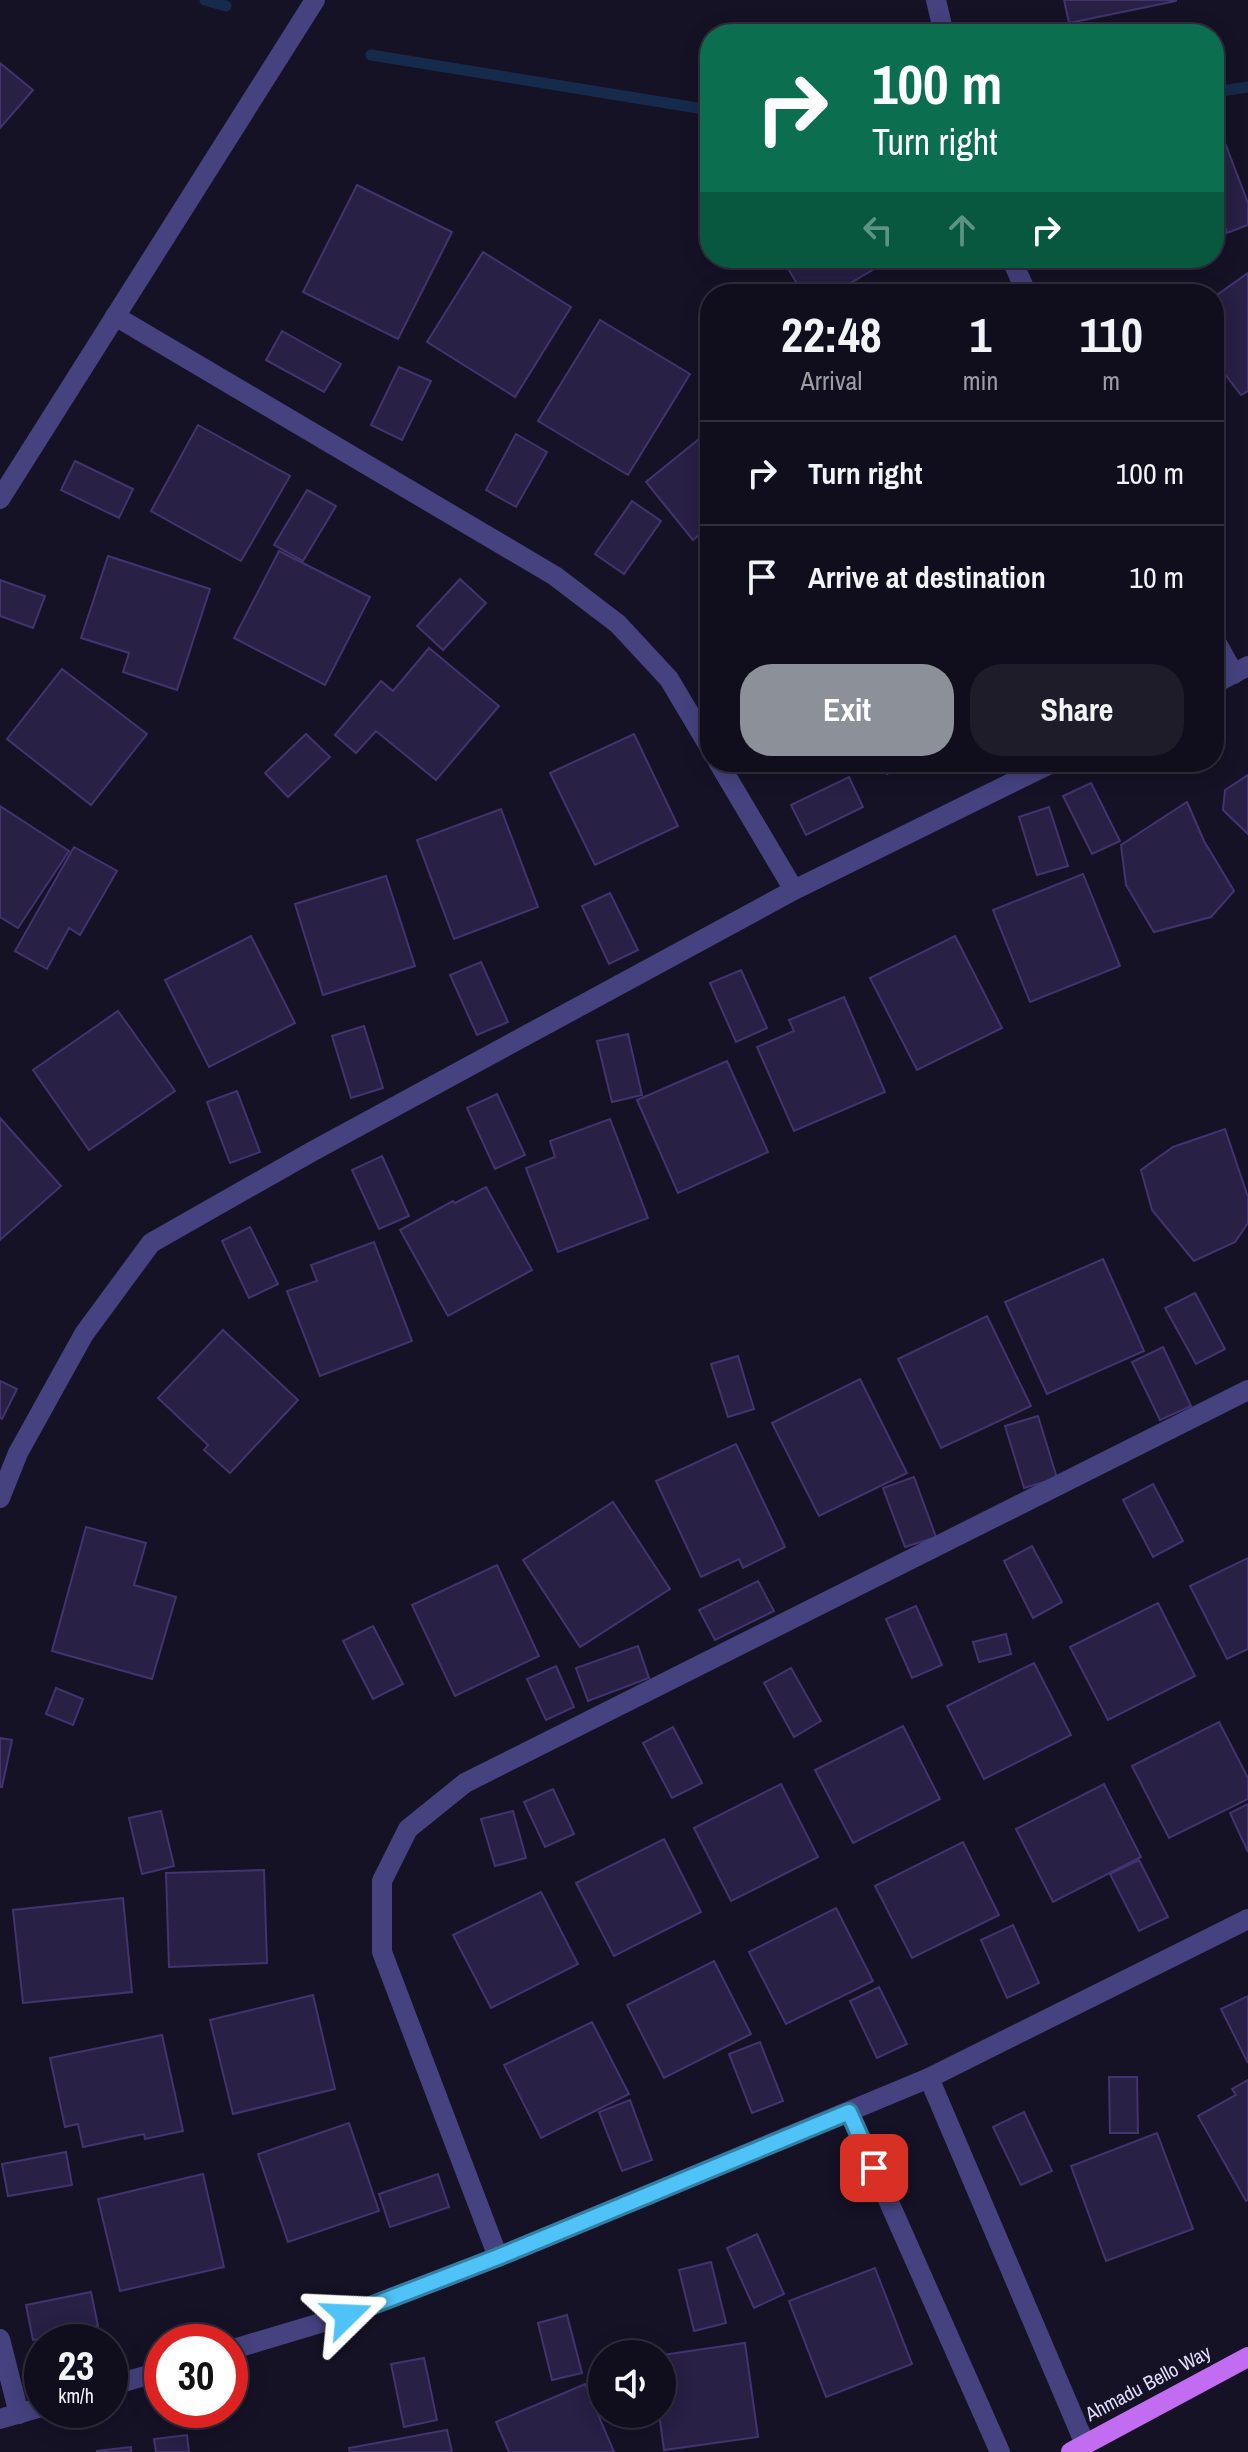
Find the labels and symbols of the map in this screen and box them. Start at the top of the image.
pin [840,2134,908,2202]
position arrow [305,2273,389,2357]
speed limit sign: 30 [144,2324,248,2428]
street label: Ahmadu Bello Way [1079,2338,1216,2428]

